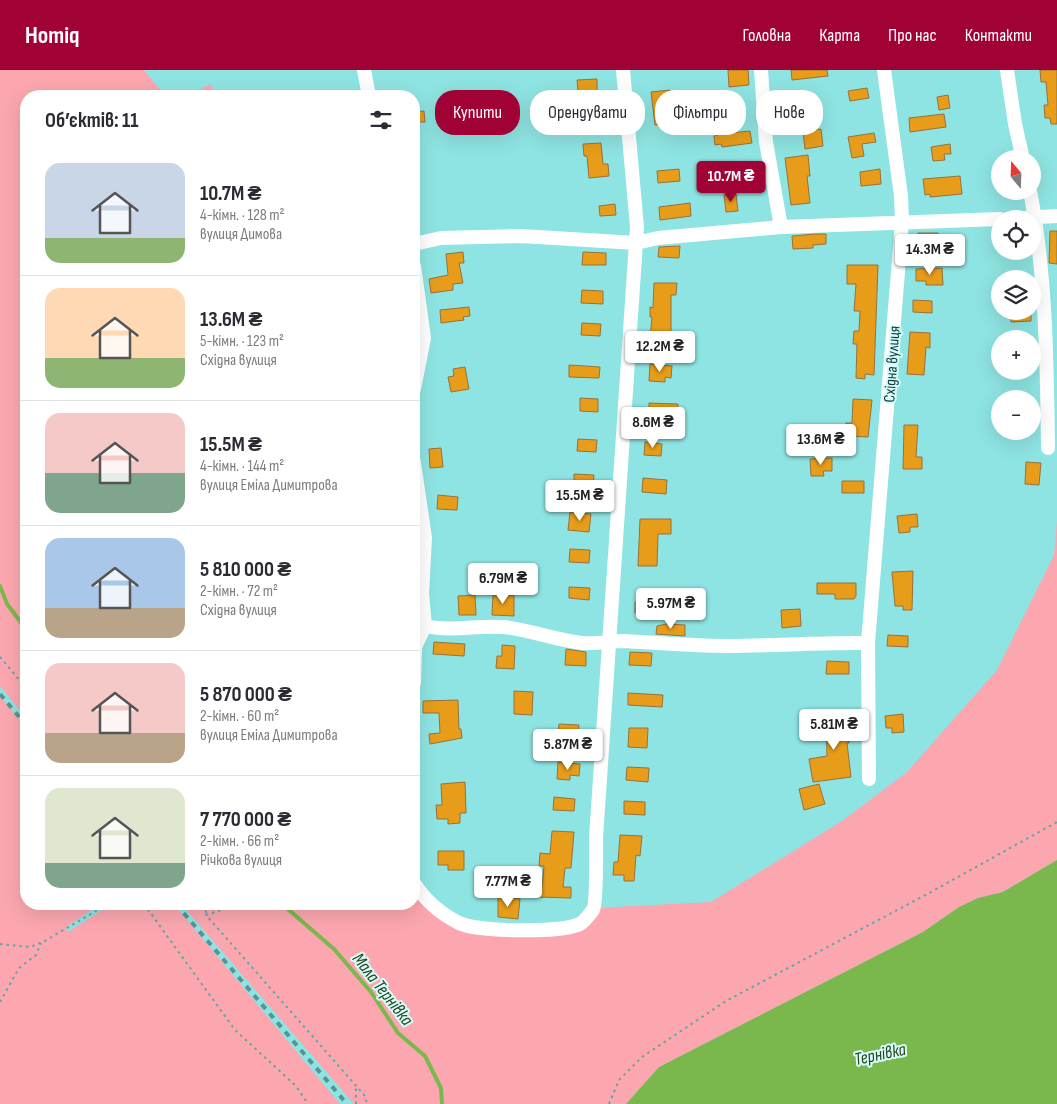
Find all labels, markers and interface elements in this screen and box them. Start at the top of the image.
text: Homiq [25,21,79,50]
text: Головна [743,25,791,46]
text: Карта [819,25,860,46]
text: Про нас [888,25,937,46]
text: Контакти [965,25,1032,46]
chip: Купити [435,90,520,135]
chip: Орендувати [530,90,645,135]
chip: Фільтри [655,90,746,135]
chip: Нове [756,90,823,135]
icon: filters [367,106,395,134]
text: Об’єктів: 11 [45,108,138,133]
north arrow [991,150,1041,200]
map controls [991,150,1041,440]
pin: 10.7M ₴ [685,160,777,203]
text: 10.7M ₴ [708,167,754,186]
text: 10.7M ₴ [200,181,261,206]
icon: home [85,183,145,243]
text: 4-кімн. · 128 m² [200,206,285,225]
button: locate [991,210,1041,260]
text: вулиця Димова [200,225,282,244]
pin: 14.3M ₴ [884,234,976,276]
text: 14.3M ₴ [906,240,954,259]
button: layers [991,270,1041,320]
text: 13.6M ₴ [200,307,262,332]
icon: home [85,308,145,368]
street label: Східна вулиця [880,325,905,403]
pin: 12.2M ₴ [614,330,706,373]
button: + [991,330,1041,380]
text: 5-кімн. · 123 m² [200,332,284,351]
text: 12.2M ₴ [636,337,684,356]
text: Східна вулиця [200,351,277,370]
button: − [991,390,1041,440]
pin: 8.6M ₴ [612,406,694,449]
text: 8.6M ₴ [632,413,674,432]
pin: 13.6M ₴ [775,424,867,466]
text: 13.6M ₴ [797,430,845,449]
text: 15.5M ₴ [200,432,262,457]
icon: home [85,433,145,493]
text: 4-кімн. · 144 m² [200,457,284,476]
text: вулиця Еміла Димитрова [200,476,338,495]
pin: 15.5M ₴ [534,480,626,522]
text: 15.5M ₴ [556,486,604,505]
text: 5 810 000 ₴ [200,557,291,582]
icon: home [85,558,145,618]
pin: 6.79M ₴ [457,562,549,605]
text: 6.79M ₴ [479,569,527,588]
text: 2-кімн. · 72 m² [200,582,278,601]
pin: 5.97M ₴ [625,588,717,630]
text: 5.97M ₴ [647,594,695,613]
text: Східна вулиця [200,601,277,620]
text: 5 870 000 ₴ [200,682,292,707]
icon: home [85,683,145,743]
text: 2-кімн. · 60 m² [200,707,279,726]
pin: 5.81M ₴ [788,708,880,751]
text: 5.81M ₴ [810,715,858,734]
text: вулиця Еміла Димитрова [200,726,338,745]
pin: 5.87M ₴ [522,728,614,771]
text: 5.87M ₴ [544,735,592,754]
text: 7 770 000 ₴ [200,807,291,832]
icon: home [85,808,145,868]
text: 2-кімн. · 66 m² [200,832,279,851]
text: Річкова вулиця [200,851,282,870]
pin: 7.77M ₴ [462,866,554,908]
text: 7.77M ₴ [485,872,531,891]
water label: Мала Тернівка [348,949,418,1030]
water label: Тернівка [852,1039,908,1070]

